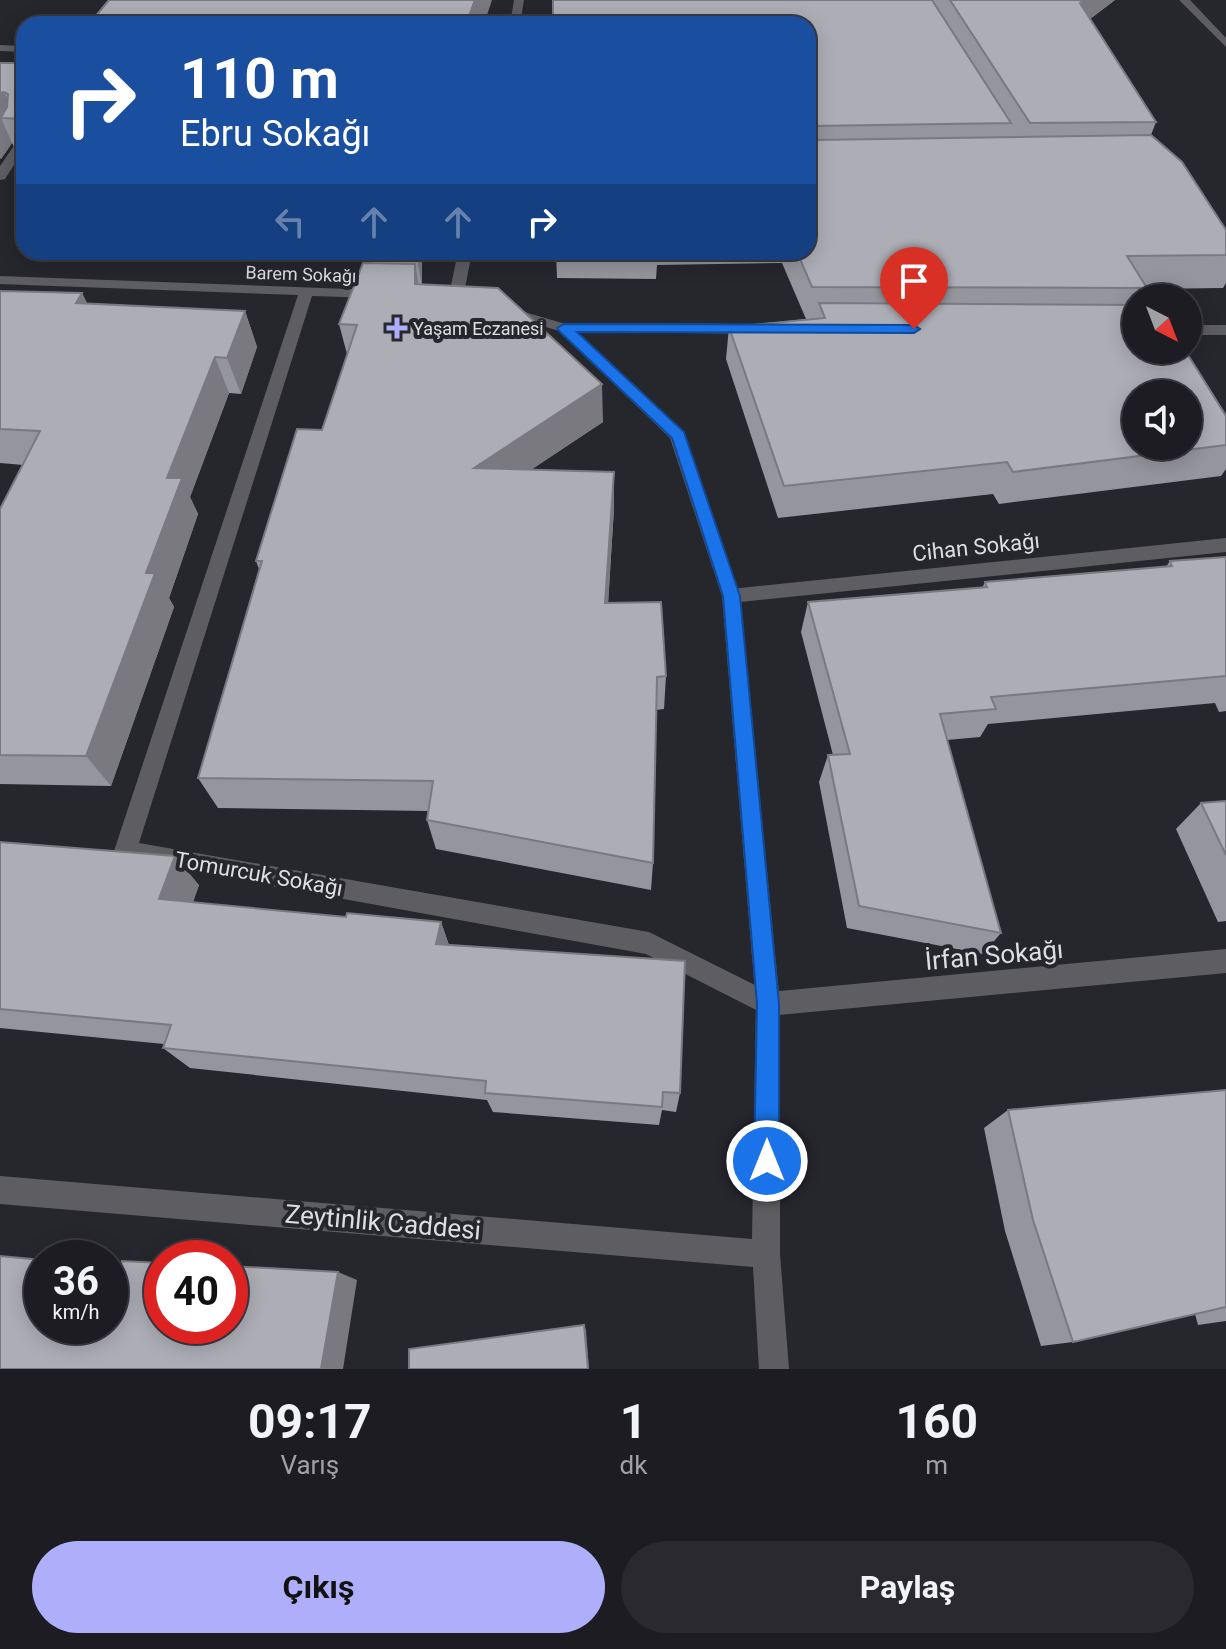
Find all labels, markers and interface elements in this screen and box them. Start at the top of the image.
text: 110 m [180,46,339,112]
icon: right [48,48,152,152]
text: Ebru Sokağı [180,113,371,155]
icon: left [268,200,312,244]
icon: ahead [352,200,396,244]
icon: ahead [436,200,480,244]
icon: right [520,200,564,244]
pin [880,247,948,329]
icon: arrive [892,259,936,303]
street label: Barem Sokağı [245,262,357,286]
north arrow [1122,284,1202,364]
map controls [1122,284,1202,460]
place label: Yaşam Eczanesi [413,318,544,339]
marker: Yaşam Eczanesi [388,319,406,337]
button: sound [1122,380,1202,460]
street label: Cihan Sokağı [911,528,1041,566]
street label: Tomurcuk Sokağı [173,847,345,901]
street label: İrfan Sokağı [924,934,1064,976]
position arrow [725,1119,809,1203]
street label: Zeytinlik Caddesi [284,1198,482,1246]
speed limit sign: 40 [144,1240,248,1344]
text: 36 [53,1258,99,1305]
text: km/h [53,1300,99,1324]
text: 09:17 [248,1393,372,1450]
text: 1 [620,1393,647,1450]
text: 160 [895,1393,978,1450]
text: Varış [280,1450,339,1480]
text: dk [620,1450,647,1480]
text: m [925,1450,948,1480]
button: Çıkış [32,1541,605,1633]
button: Paylaş [621,1541,1194,1633]

